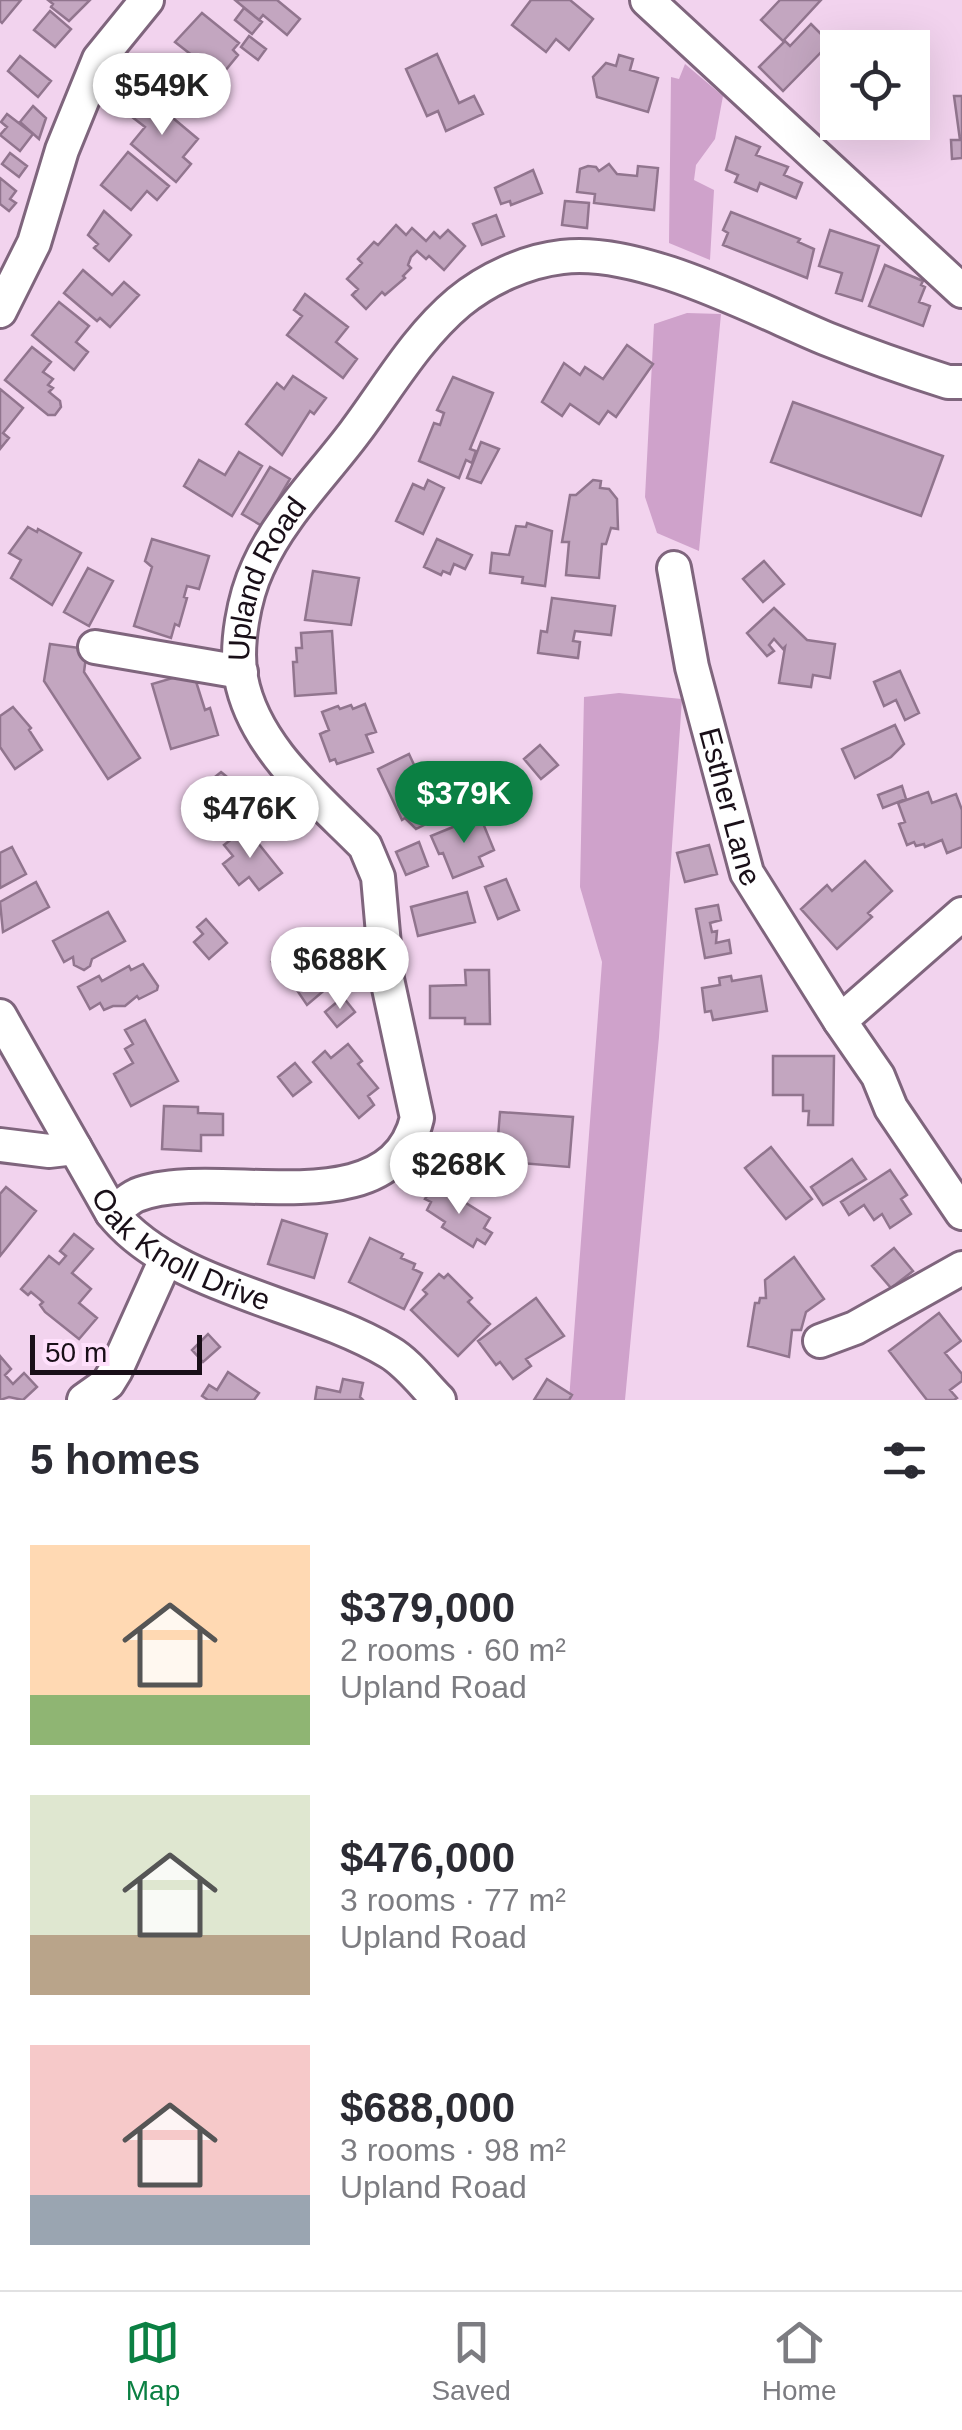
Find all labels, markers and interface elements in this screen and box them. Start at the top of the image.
map controls [820,30,930,140]
button: locate [820,30,930,140]
pin: $549K [92,53,232,138]
text: $549K [115,67,209,103]
street label: Upland Road [222,490,312,661]
street label: Esther Lane [693,724,768,892]
pin: $379K [394,761,534,846]
text: $379K [417,775,511,811]
pin: $476K [180,776,320,861]
text: $476K [203,790,297,826]
pin: $688K [270,927,410,1012]
text: $688K [293,941,387,977]
pin: $268K [389,1132,529,1217]
text: $268K [412,1146,506,1182]
street label: Oak Knoll Drive [85,1182,275,1317]
scale bar [30,1330,202,1374]
text: 50 m [45,1337,107,1368]
icon: filters [877,1433,932,1488]
text: 5 homes [30,1436,200,1483]
text: $379,000 [340,1584,515,1631]
icon: home [110,1585,230,1705]
text: 2 rooms · 60 m² [340,1632,566,1668]
text: Upland Road [340,1669,527,1705]
text: $476,000 [340,1834,515,1881]
icon: home [110,1835,230,1955]
text: 3 rooms · 77 m² [340,1882,566,1918]
text: Upland Road [340,1919,527,1955]
text: $688,000 [340,2084,515,2131]
icon: home [110,2085,230,2205]
text: 3 rooms · 98 m² [340,2132,566,2168]
text: Upland Road [340,2169,527,2205]
tab: Map [125,2315,180,2407]
tab: Saved [431,2315,511,2407]
tab: Home [762,2315,836,2407]

